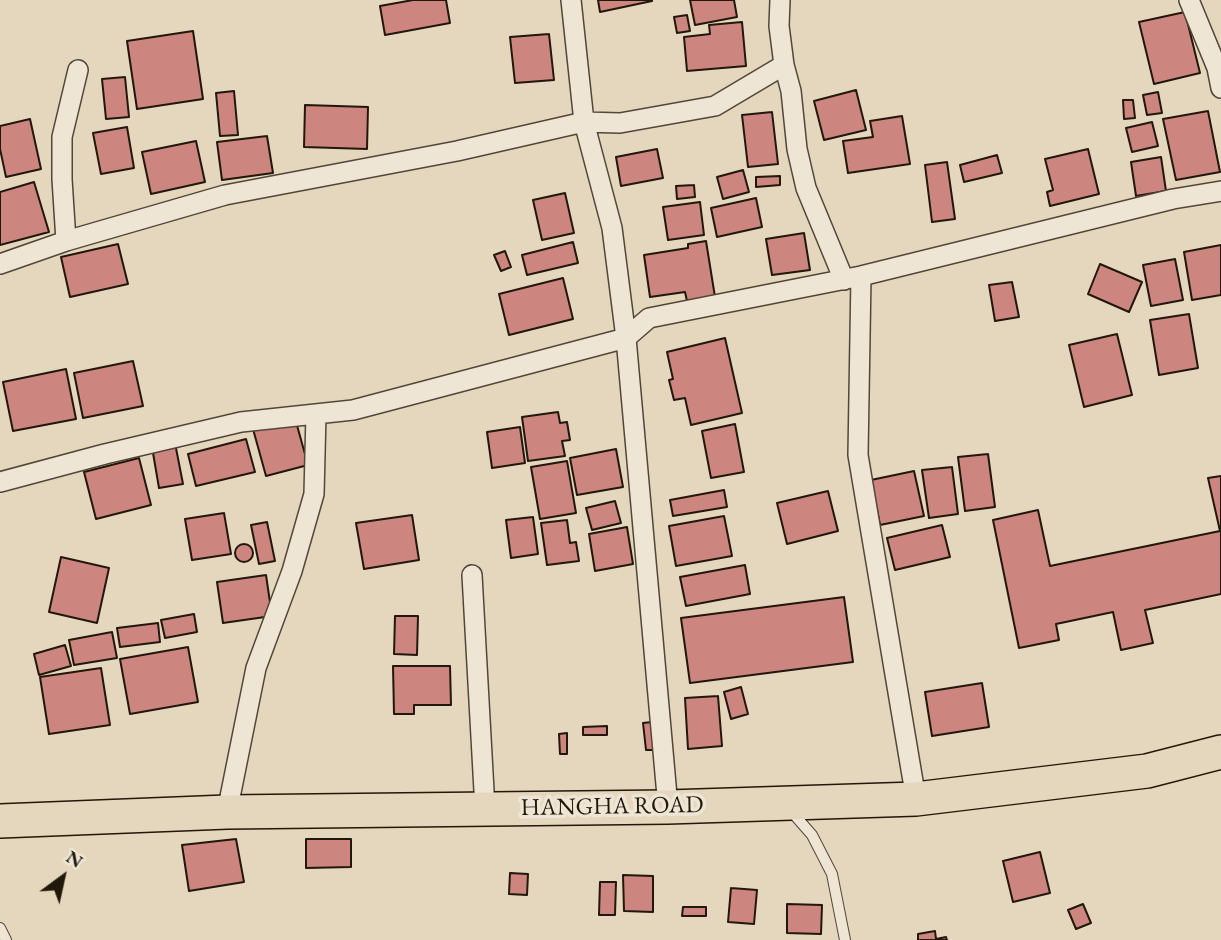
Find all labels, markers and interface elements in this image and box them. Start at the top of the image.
street label: HANGHA ROAD [520,791,704,823]
north arrow [28,842,98,912]
text: N [61,844,88,874]

